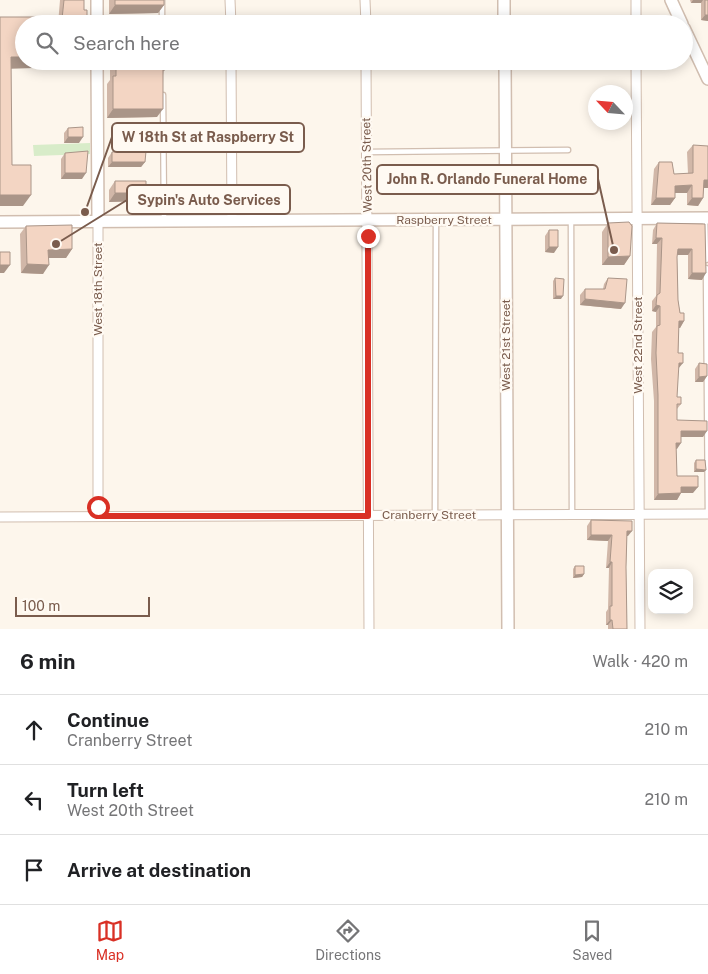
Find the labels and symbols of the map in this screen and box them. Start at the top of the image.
north arrow [588,85,633,130]
street label: West 20th Street [359,117,375,213]
callout: W 18th St at Raspberry St [112,123,304,152]
text: W 18th St at Raspberry St [122,129,294,145]
callout: John R. Orlando Funeral Home [377,165,598,194]
text: John R. Orlando Funeral Home [387,171,587,187]
callout: Sypin's Auto Services [127,185,290,214]
text: Sypin's Auto Services [137,192,281,208]
street label: Raspberry Street [396,213,492,227]
route end [357,225,380,248]
street label: West 18th Street [91,242,105,336]
street label: West 22nd Street [631,296,645,394]
street label: West 21st Street [499,299,513,391]
route start [87,496,110,519]
street label: Cranberry Street [382,508,476,522]
scale bar [15,594,150,617]

